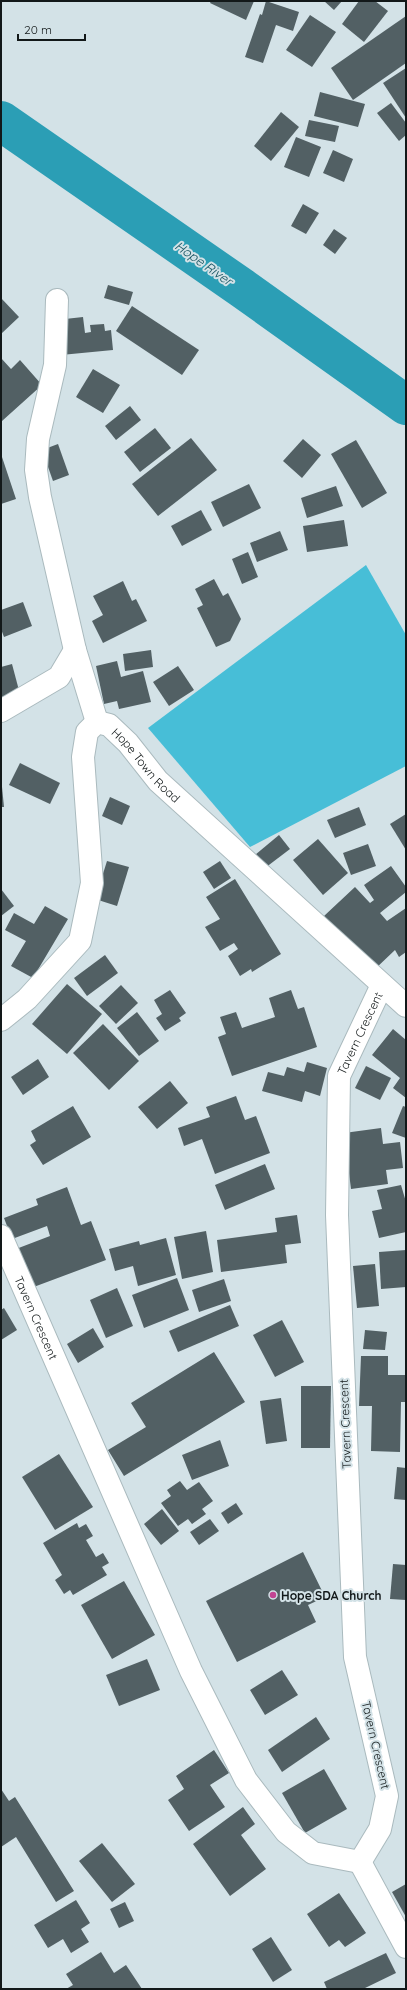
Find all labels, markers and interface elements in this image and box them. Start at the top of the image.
scale bar [18,16,85,42]
text: 20 m [24,22,52,37]
water label: Hope River [172,237,238,290]
street label: Hope Town Road [109,724,184,805]
street label: Tavern Crescent [333,989,385,1077]
street label: Tavern Crescent [12,1273,61,1362]
street label: Tavern Crescent [336,1379,354,1469]
place label: Hope SDA Church [281,1588,382,1603]
marker: Hope SDA Church [268,1590,278,1600]
street label: Tavern Crescent [359,1700,393,1790]

